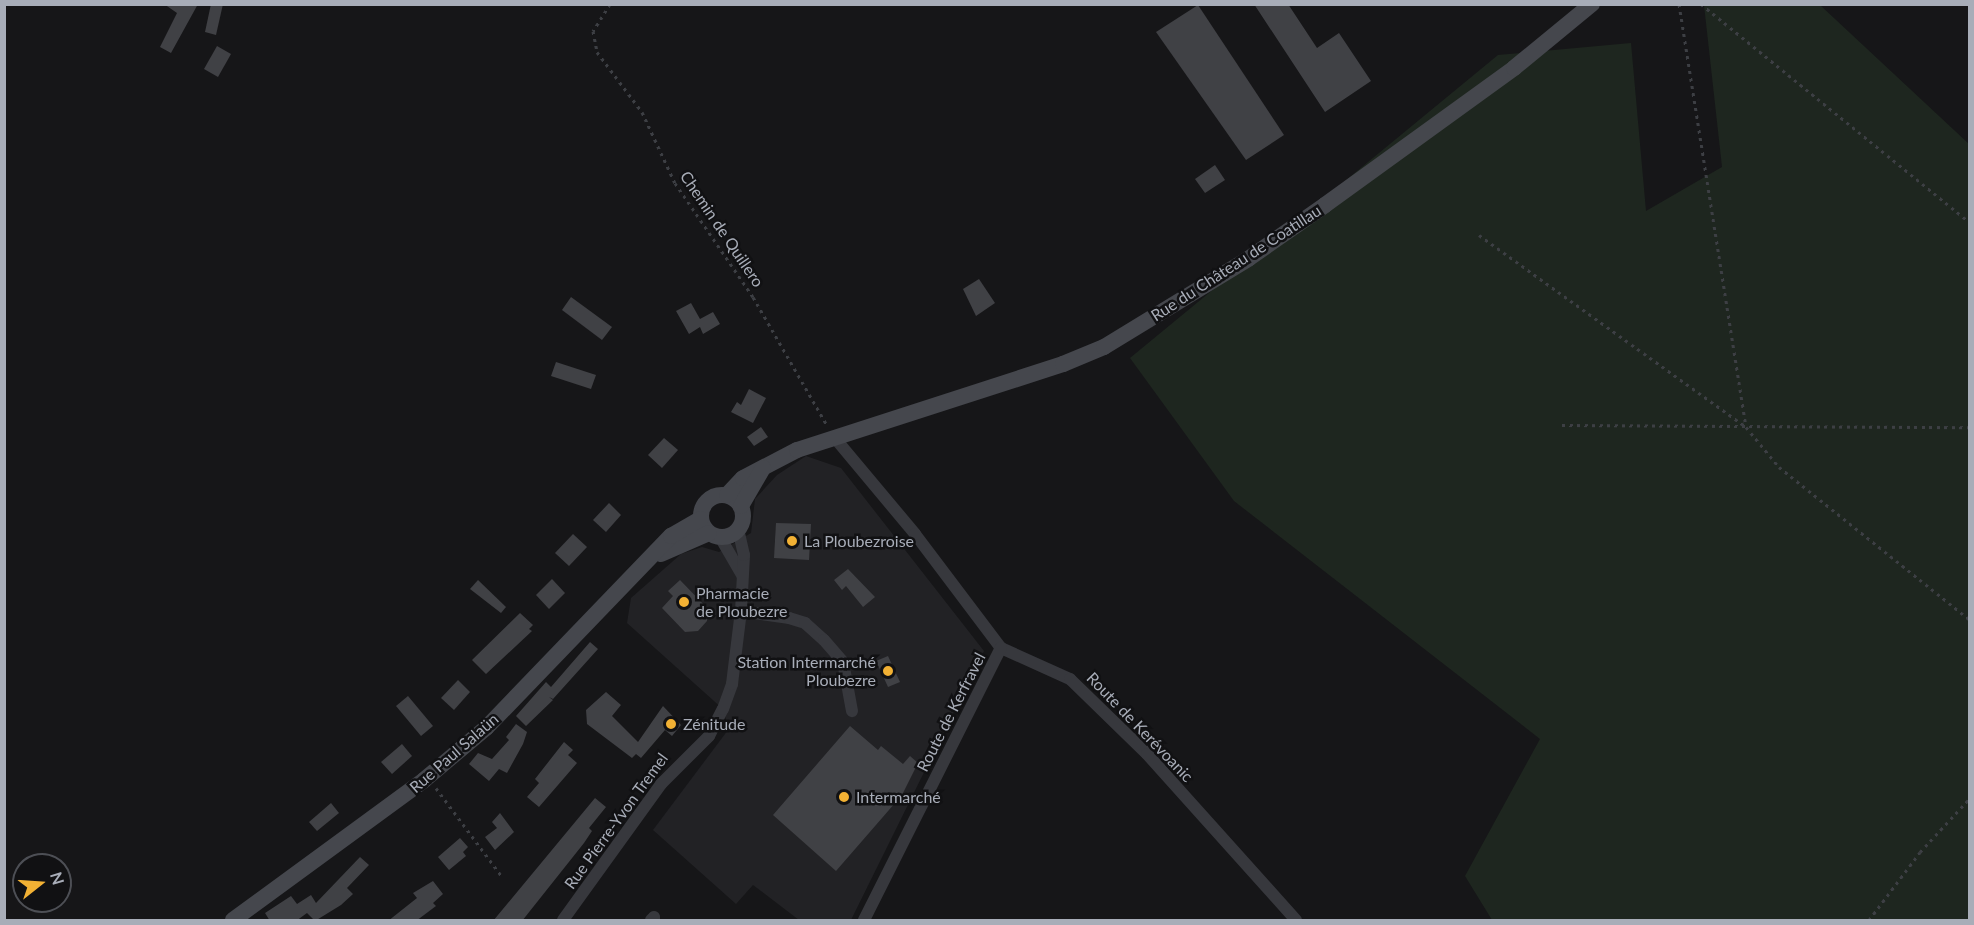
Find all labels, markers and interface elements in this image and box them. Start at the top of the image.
street label: Chemin de Quillero [676,167,768,291]
street label: Rue du Château de Coatillau [1147,201,1325,325]
place label: La Ploubezroise [804,531,914,551]
marker: La Ploubezroise [785,534,799,548]
place label: Pharmacie de Ploubezre [696,583,787,621]
marker: Pharmacie de Ploubezre [677,595,691,609]
street label: Route de Kerfravel [913,649,989,775]
place label: Station Intermarché Ploubezre [737,652,876,690]
marker: Station Intermarché Ploubezre [881,664,895,678]
street label: Route de Kerévoanic [1083,668,1197,786]
street label: Rue Paul Salaün [406,709,502,797]
place label: Zénitude [683,714,746,734]
marker: Zénitude [664,717,678,731]
street label: Rue Pierre-Yvon Tremel [560,749,672,893]
place label: Intermarché [856,787,941,807]
marker: Intermarché [837,790,851,804]
north arrow [12,853,72,913]
text: N [47,869,69,887]

